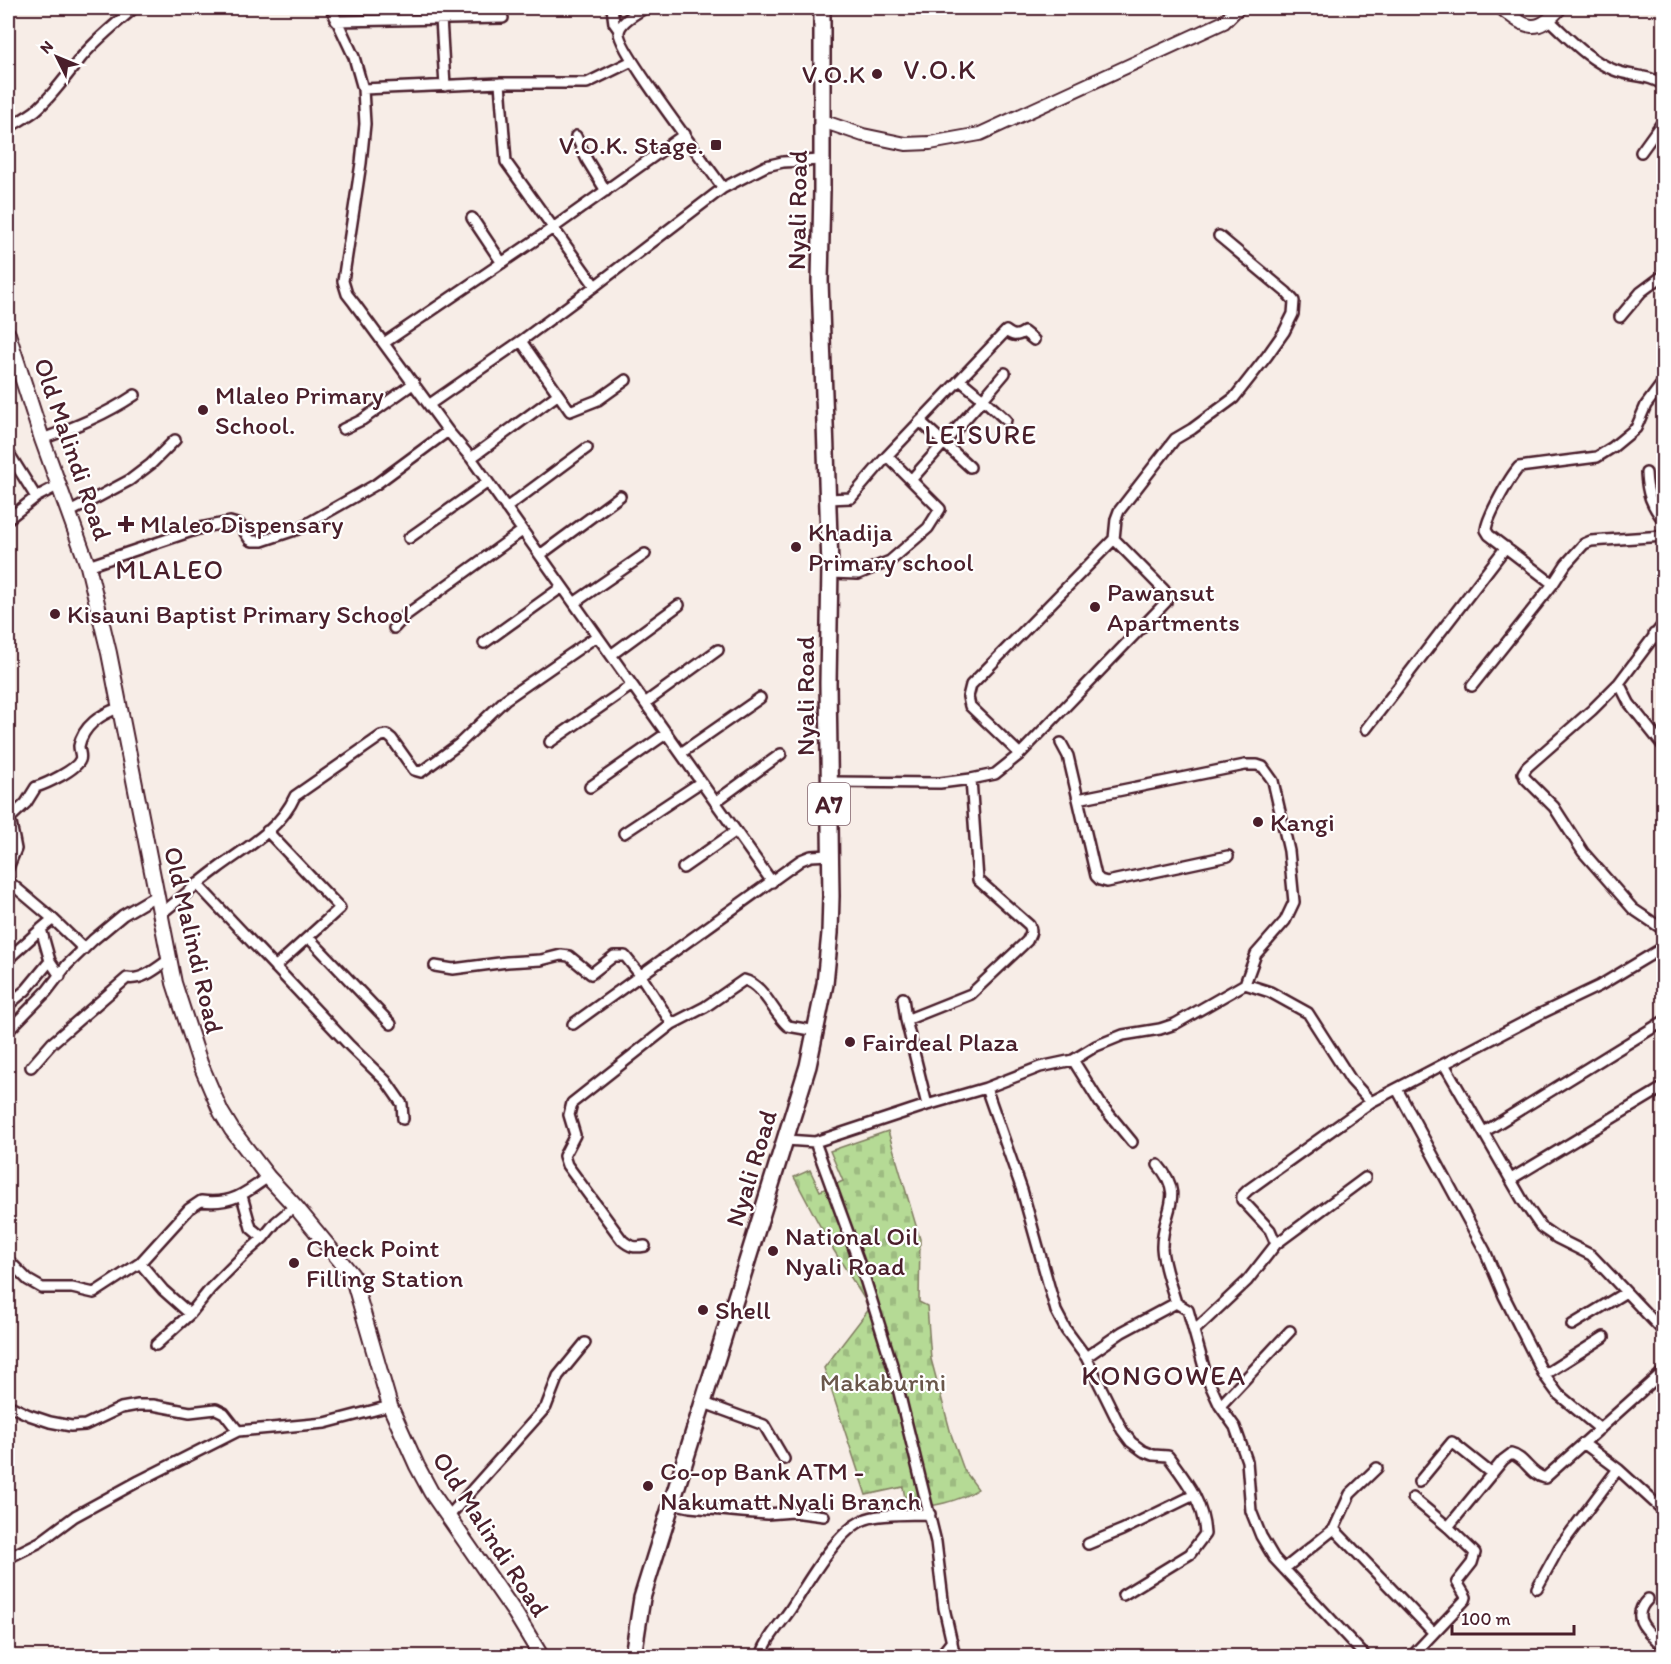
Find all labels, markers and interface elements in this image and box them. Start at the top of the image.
north arrow [27,27,87,87]
text: N [36,37,57,58]
district label: V.O.K [903,53,977,86]
place label: V.O.K [802,58,865,90]
marker: V.O.K [870,67,884,81]
place label: V.O.K. Stage. [559,129,704,161]
marker: V.O.K. Stage. [709,138,723,152]
street label: Nyali Road [780,150,814,270]
street label: Old Malindi Road [27,354,119,544]
place label: Mlaleo Primary School. [215,379,384,441]
marker: Mlaleo Primary School. [196,403,210,417]
district label: LEISURE [924,418,1038,451]
place label: Mlaleo Dispensary [140,508,343,540]
marker: Mlaleo Dispensary [117,515,135,533]
place label: Khadija Primary school [808,516,974,578]
marker: Khadija Primary school [789,540,803,554]
district label: MLALEO [115,553,225,586]
place label: Pawansut Apartments [1107,576,1240,638]
place label: Kisauni Baptist Primary School [67,598,410,630]
marker: Pawansut Apartments [1088,600,1102,614]
marker: Kisauni Baptist Primary School [48,607,62,621]
street label: Nyali Road [789,636,821,756]
road number: A7 [808,783,850,825]
place label: Kangi [1270,806,1335,838]
marker: Kangi [1251,815,1265,829]
street label: Old Malindi Road [157,843,231,1037]
place label: Fairdeal Plaza [862,1026,1019,1058]
marker: Fairdeal Plaza [843,1035,857,1049]
street label: Nyali Road [718,1106,784,1230]
place label: National Oil Nyali Road [785,1220,919,1282]
place label: Check Point Filling Station [306,1232,464,1294]
marker: National Oil Nyali Road [766,1244,780,1258]
marker: Check Point Filling Station [287,1256,301,1270]
place label: Shell [715,1294,771,1326]
marker: Shell [696,1303,710,1317]
district label: KONGOWEA [1081,1358,1247,1392]
park label: Makaburini [820,1366,946,1398]
street label: Old Malindi Road [426,1445,556,1623]
place label: Co-op Bank ATM - Nakumatt Nyali Branch [660,1455,921,1517]
marker: Co-op Bank ATM - Nakumatt Nyali Branch [641,1479,655,1493]
scale bar [1452,1598,1574,1636]
text: 100 m [1461,1608,1511,1630]

